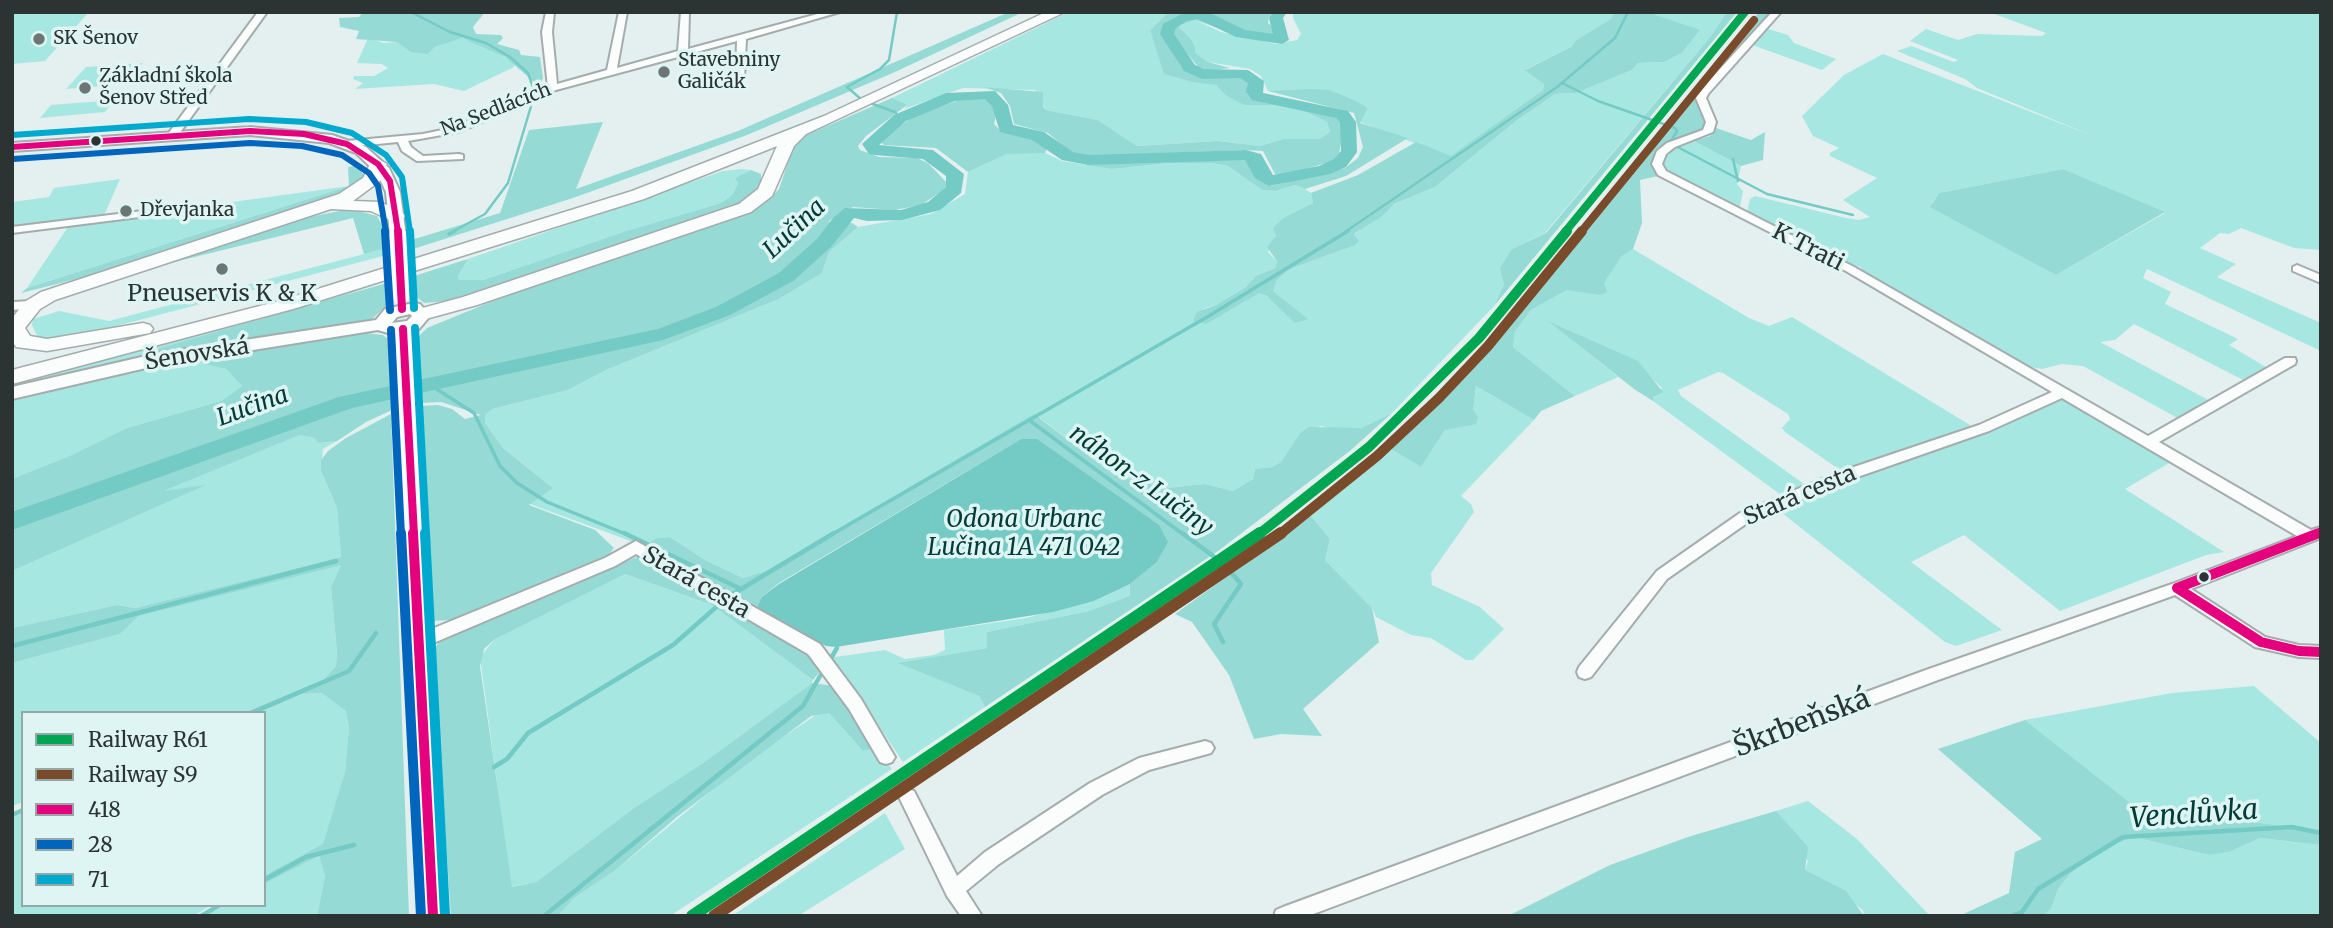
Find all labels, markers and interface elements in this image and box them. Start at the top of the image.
place label: SK Šenov [53,28,138,50]
marker: SK Šenov [31,31,47,47]
place label: Stavebniny Galičák [678,50,780,94]
marker: Stavebniny Galičák [656,64,672,80]
place label: Základní škola Šenov Střed [99,66,233,110]
street label: Na Sedlácích [438,79,554,141]
marker: Základní škola Šenov Střed [77,80,93,96]
unlabelled marker [89,134,103,148]
water label: Lučina [758,193,832,265]
place label: Dřevjanka [140,200,234,222]
marker: Dřevjanka [118,203,134,219]
street label: K Trati [1768,218,1848,278]
marker: Pneuservis K & K [214,261,230,277]
place label: Pneuservis K & K [127,280,317,308]
street label: Šenovská [143,333,251,377]
water label: Lučina [213,381,293,433]
water label: náhon-z Lučiny [1064,419,1218,543]
street label: Stará cesta [1740,460,1860,532]
water label: Odona Urbanc Lučina 1A 471 042 [928,506,1120,562]
street label: Stará cesta [637,541,755,625]
unlabelled marker [2197,570,2211,584]
street label: Škrbeňská [1729,683,1875,765]
legend [21,711,266,907]
text: Railway R61 [88,726,208,753]
text: Railway S9 [88,761,198,788]
water label: Venclůvka [2129,794,2259,836]
text: 418 [88,796,121,823]
text: 28 [88,831,113,858]
text: 71 [88,866,109,893]

